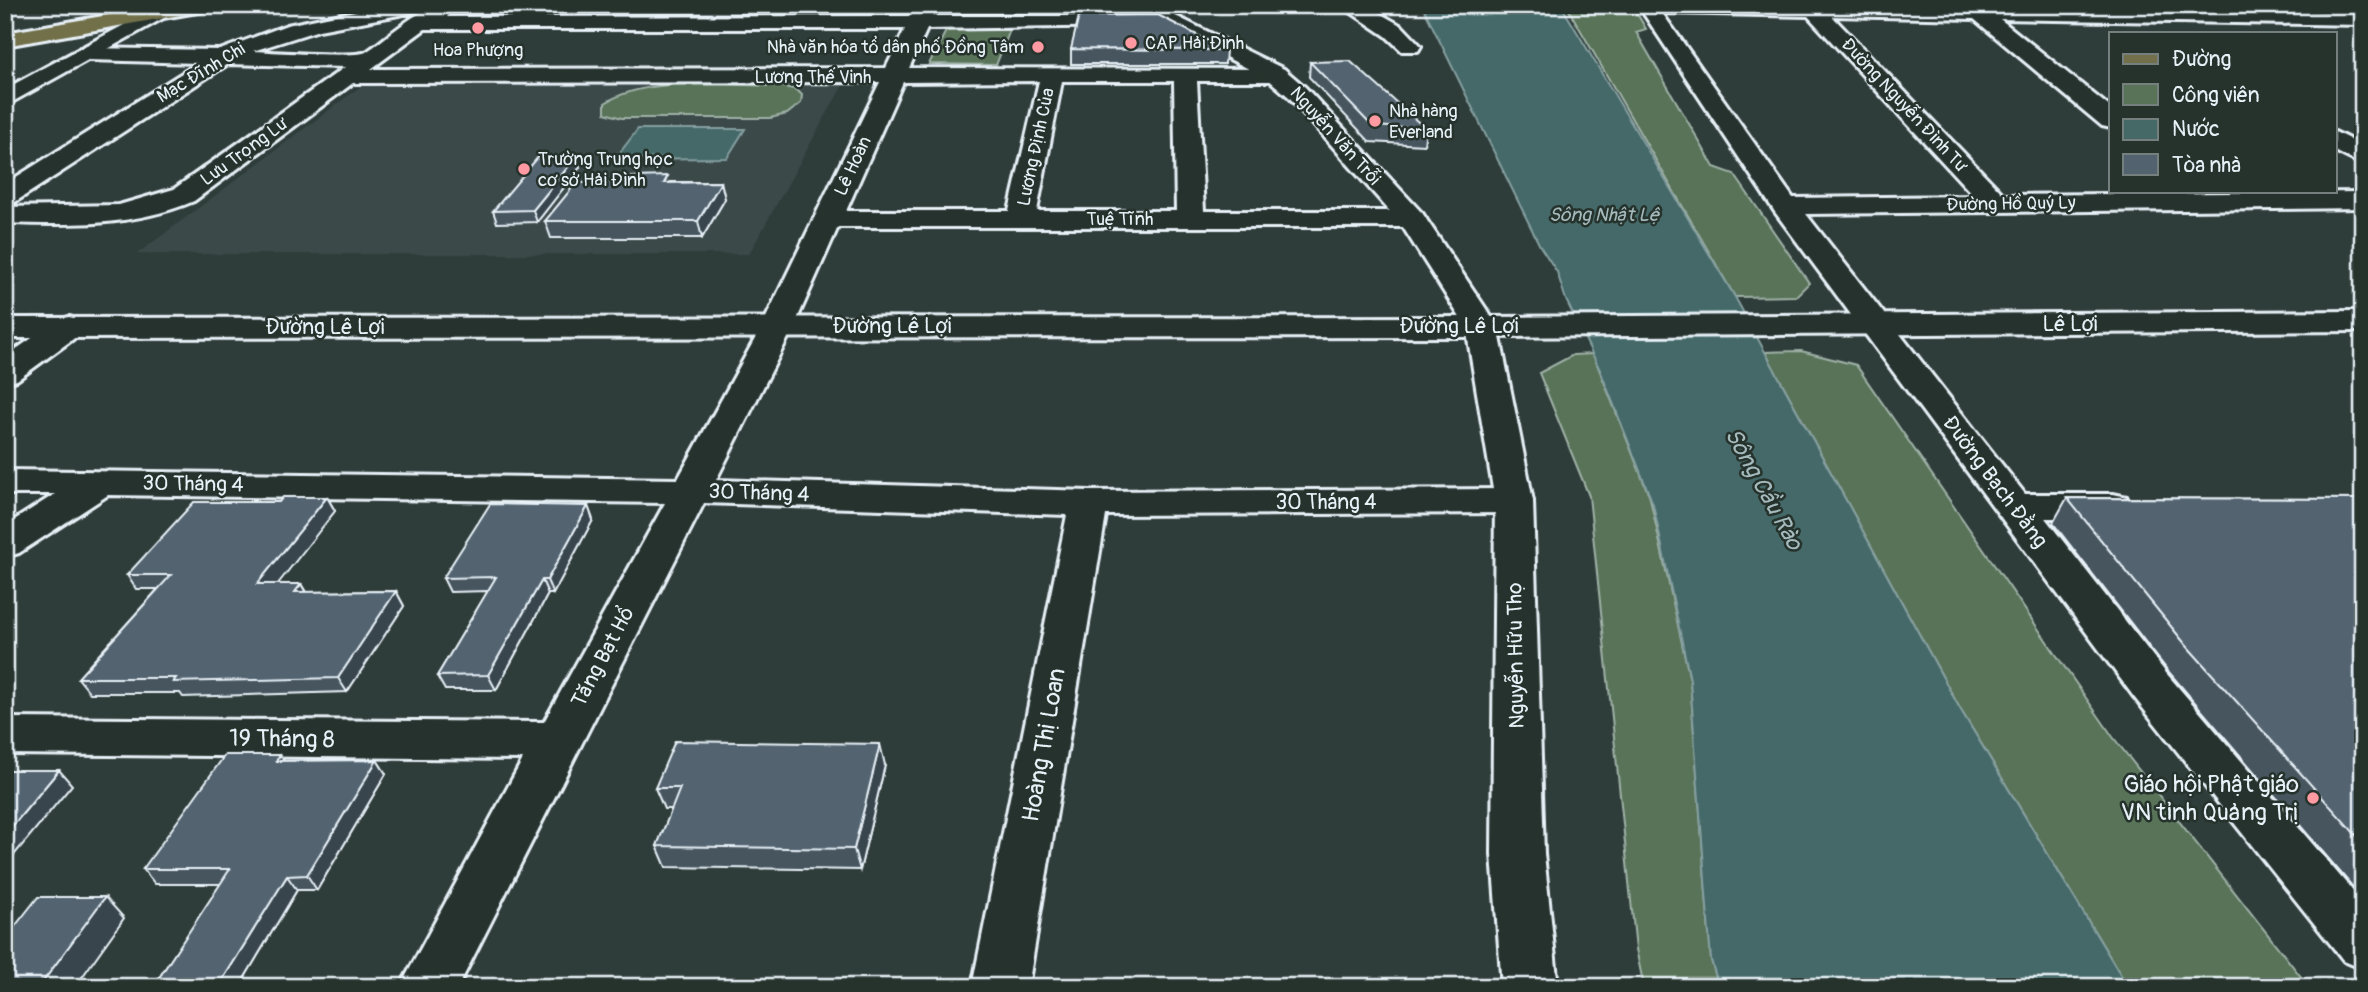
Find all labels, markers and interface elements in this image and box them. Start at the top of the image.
marker: Hoa Phượng [470,20,486,36]
place label: CAP Hải Đình [1145,32,1244,55]
legend [2109,32,2336,192]
street label: Đường Nguyễn Đình Tư [1836,33,1973,178]
place label: Nhà văn hóa tổ dân phố Đồng Tâm [767,35,1024,59]
marker: CAP Hải Đình [1123,35,1139,51]
street label: Mạc Đĩnh Chi [153,38,249,108]
place label: Hoa Phượng [433,39,523,62]
marker: Nhà văn hóa tổ dân phố Đồng Tâm [1030,39,1046,55]
text: Đường [2172,46,2231,73]
street label: Lương Thế Vinh [755,66,871,89]
street label: Nguyễn Văn Trỗi [1285,82,1385,190]
text: Công viên [2172,82,2260,109]
street label: Lương Định Của [1012,86,1060,208]
place label: Nhà hàng Everland [1389,100,1458,144]
street label: Lưu Trọng Lư [196,112,293,191]
marker: Nhà hàng Everland [1367,113,1383,129]
text: Nước [2172,116,2220,143]
street label: Lê Hoàn [829,133,877,199]
place label: Trường Trung học cơ sở Hải Đình [538,148,673,192]
text: Tòa nhà [2172,152,2241,179]
marker: Trường Trung học cơ sở Hải Đình [516,161,532,177]
street label: Đường Hồ Quý Ly [1946,191,2076,217]
water label: Sông Nhật Lệ [1549,203,1661,227]
street label: Tuệ Tĩnh [1086,208,1154,231]
street label: Lê Lợi [2042,311,2098,338]
street label: Đường Lê Lợi [833,313,952,340]
street label: Đường Lê Lợi [1400,313,1519,340]
street label: Đường Lê Lợi [266,314,385,341]
street label: Đường Bạch Đằng [1936,410,2054,554]
water label: Sông Cầu Rào [1719,423,1810,556]
street label: 30 Tháng 4 [142,470,244,498]
street label: 30 Tháng 4 [708,478,810,508]
street label: 30 Tháng 4 [1275,489,1377,516]
street label: Nguyễn Hữu Thọ [1501,581,1531,729]
street label: Tăng Bạt Hổ [564,602,641,712]
street label: Hoàng Thị Loan [1016,666,1072,824]
street label: 19 Tháng 8 [229,724,335,754]
place label: Giáo hội Phật giáo VN tỉnh Quảng Trị [2121,770,2299,827]
marker: Giáo hội Phật giáo VN tỉnh Quảng Trị [2305,790,2321,806]

